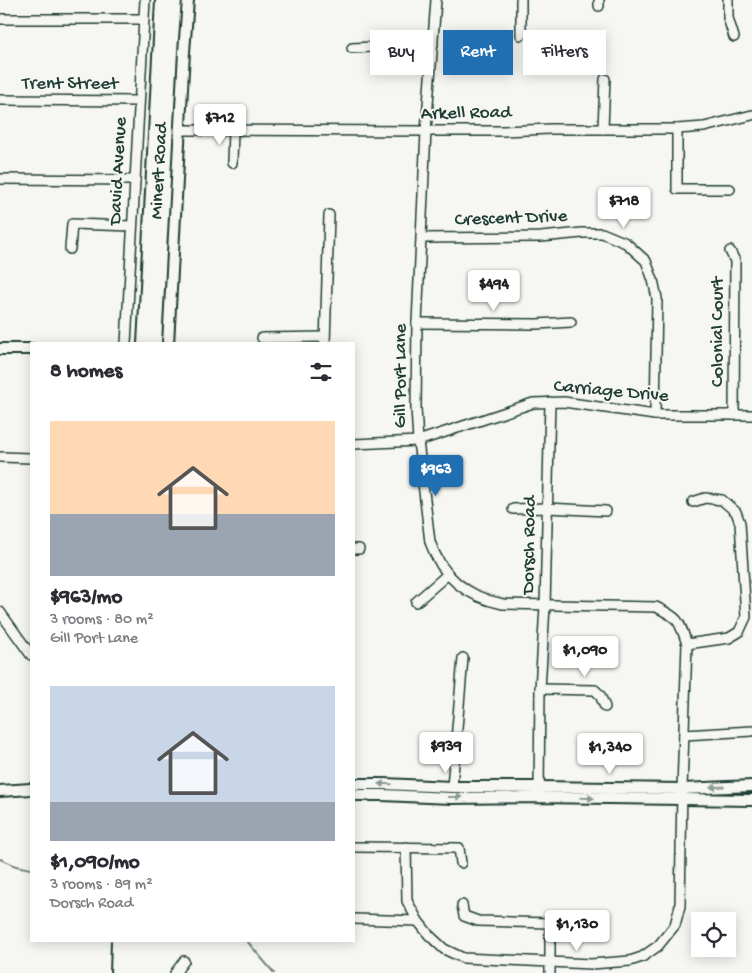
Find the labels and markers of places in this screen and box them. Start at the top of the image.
pin: $712 [190,104,250,146]
pin: $718 [594,186,654,229]
pin: $494 [464,270,524,312]
pin: $963 [406,454,466,497]
pin: $1,090 [544,636,626,678]
pin: $939 [416,732,476,774]
pin: $1,340 [569,732,651,775]
pin: $1,130 [536,910,618,952]

